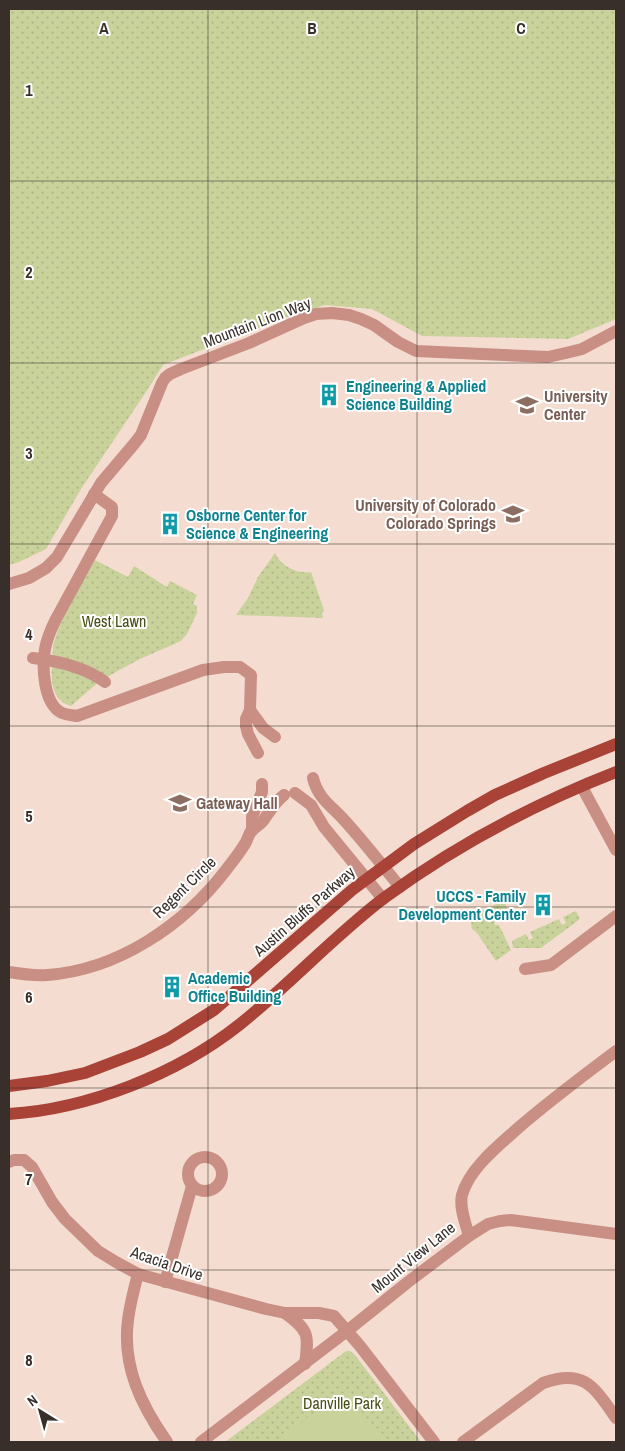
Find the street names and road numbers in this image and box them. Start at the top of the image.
street label: Mountain Lion Way [200,291,314,353]
street label: Regent Circle [148,851,220,923]
street label: Austin Bluffs Parkway [248,861,360,962]
street label: Mount View Lane [366,1216,460,1298]
street label: Acacia Drive [127,1240,206,1286]

